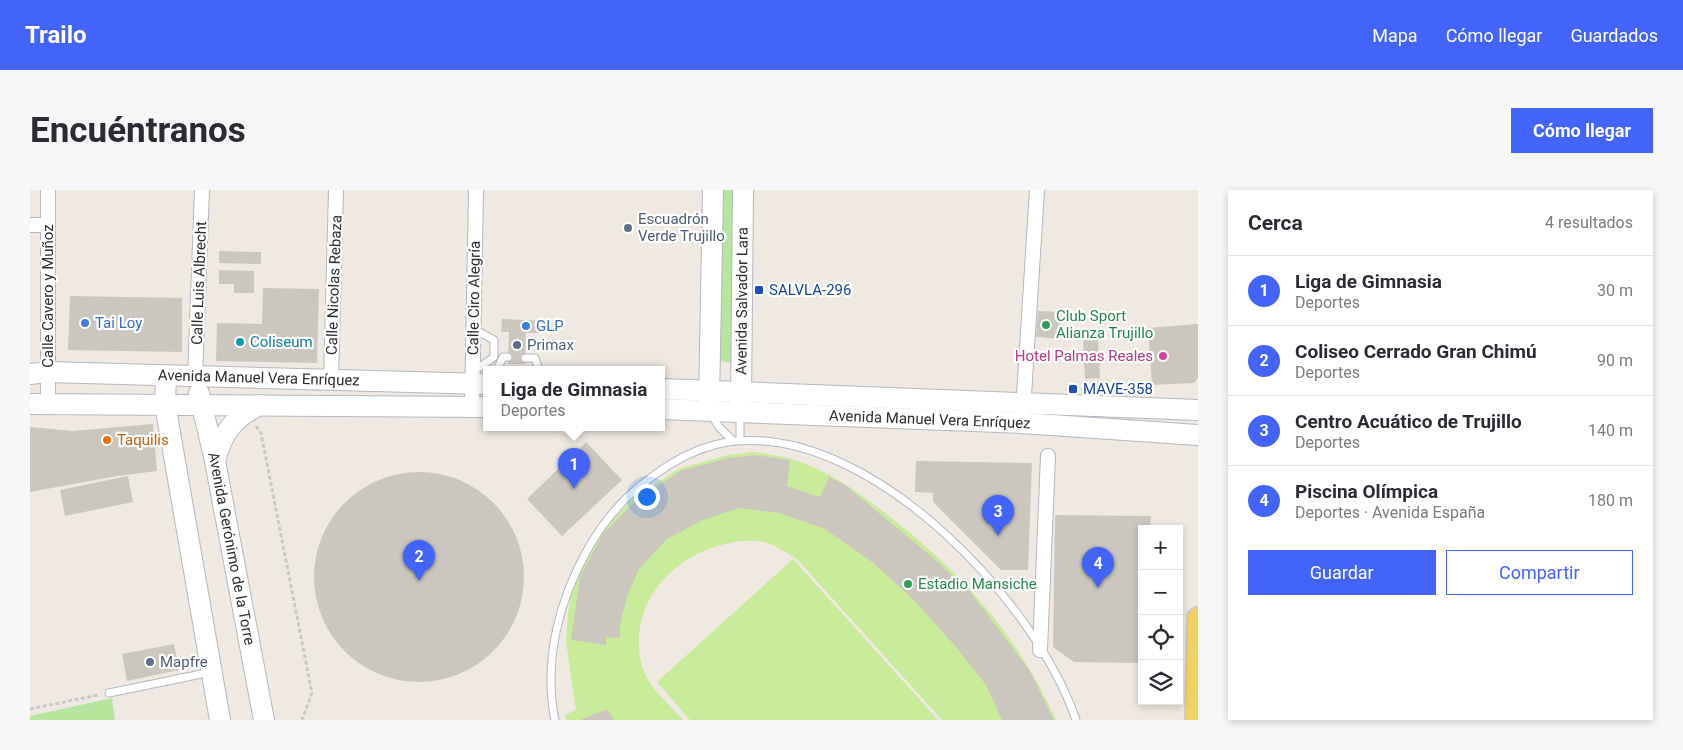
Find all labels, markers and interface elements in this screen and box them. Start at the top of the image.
text: Trailo [25,21,87,49]
text: Mapa [1372,25,1418,46]
text: Cómo llegar [1446,25,1542,46]
text: Guardados [1570,25,1658,46]
button: Cómo llegar [1511,108,1653,153]
text: Encuéntranos [30,110,246,151]
place label: Escuadrón Verde Trujillo [638,210,725,245]
text: Cerca [1248,211,1303,235]
text: 4 resultados [1545,213,1633,232]
street label: Calle Nicolas Rebaza [323,215,345,355]
street label: Calle Luis Albrecht [188,221,210,345]
marker: Escuadrón Verde Trujillo [622,222,634,234]
street label: Calle Cavero y Muñoz [39,224,57,368]
street label: Avenida Salvador Lara [732,227,752,375]
street label: Calle Ciro Alegría [464,241,484,355]
text: Liga de Gimnasia [1295,270,1442,293]
place label: SALVLA-296 [769,281,851,299]
text: 1 [1259,281,1269,300]
text: 30 m [1597,281,1633,300]
marker: SALVLA-296 [753,284,765,296]
text: Deportes [1295,293,1360,312]
place label: Club Sport Alianza Trujillo [1056,307,1153,342]
place label: Tai Loy [95,314,142,332]
marker: Tai Loy [79,317,91,329]
place label: GLP [536,317,564,335]
marker: Club Sport Alianza Trujillo [1040,319,1052,331]
marker: GLP [520,320,532,332]
place label: Coliseum [250,333,313,351]
marker: Coliseum [234,336,246,348]
place label: Primax [527,336,575,354]
marker: Primax [511,339,523,351]
text: Coliseo Cerrado Gran Chimú [1295,340,1537,363]
place label: Hotel Palmas Reales [1015,347,1153,365]
marker: Hotel Palmas Reales [1157,350,1169,362]
text: 2 [1259,351,1269,370]
text: 90 m [1597,351,1633,370]
text: Deportes [1295,363,1360,382]
street label: Avenida Manuel Vera Enríquez [158,366,360,390]
popup [483,366,665,431]
text: Liga de Gimnasia [501,378,647,401]
place label: MAVE-358 [1083,380,1153,398]
marker: MAVE-358 [1067,383,1079,395]
text: Deportes [501,401,565,420]
street label: Avenida Manuel Vera Enríquez [829,406,1031,433]
text: Centro Acuático de Trujillo [1295,410,1522,433]
text: 3 [1259,421,1269,440]
text: 140 m [1588,421,1633,440]
place label: Taquilis [117,431,169,449]
text: Deportes [1295,433,1360,452]
marker: Taquilis [101,434,113,446]
pin: 1 [558,448,590,489]
street label: Avenida Gerónimo de la Torre [204,450,259,647]
text: Piscina Olímpica [1295,480,1438,503]
your location [634,484,660,510]
text: 4 [1259,491,1269,510]
text: 180 m [1588,491,1633,510]
pin: 3 [982,495,1014,536]
text: Deportes · Avenida España [1295,503,1485,522]
map controls [1138,525,1183,705]
button: + [1138,525,1183,570]
pin: 2 [403,540,435,581]
pin: 4 [1082,547,1114,588]
button: Guardar [1248,550,1436,595]
button: Compartir [1446,550,1633,595]
button: − [1138,570,1183,615]
place label: Estadio Mansiche [918,575,1037,593]
marker: Estadio Mansiche [902,578,914,590]
button: locate [1138,615,1183,660]
place label: Mapfre [160,653,208,671]
marker: Mapfre [144,656,156,668]
button: layers [1138,660,1183,705]

